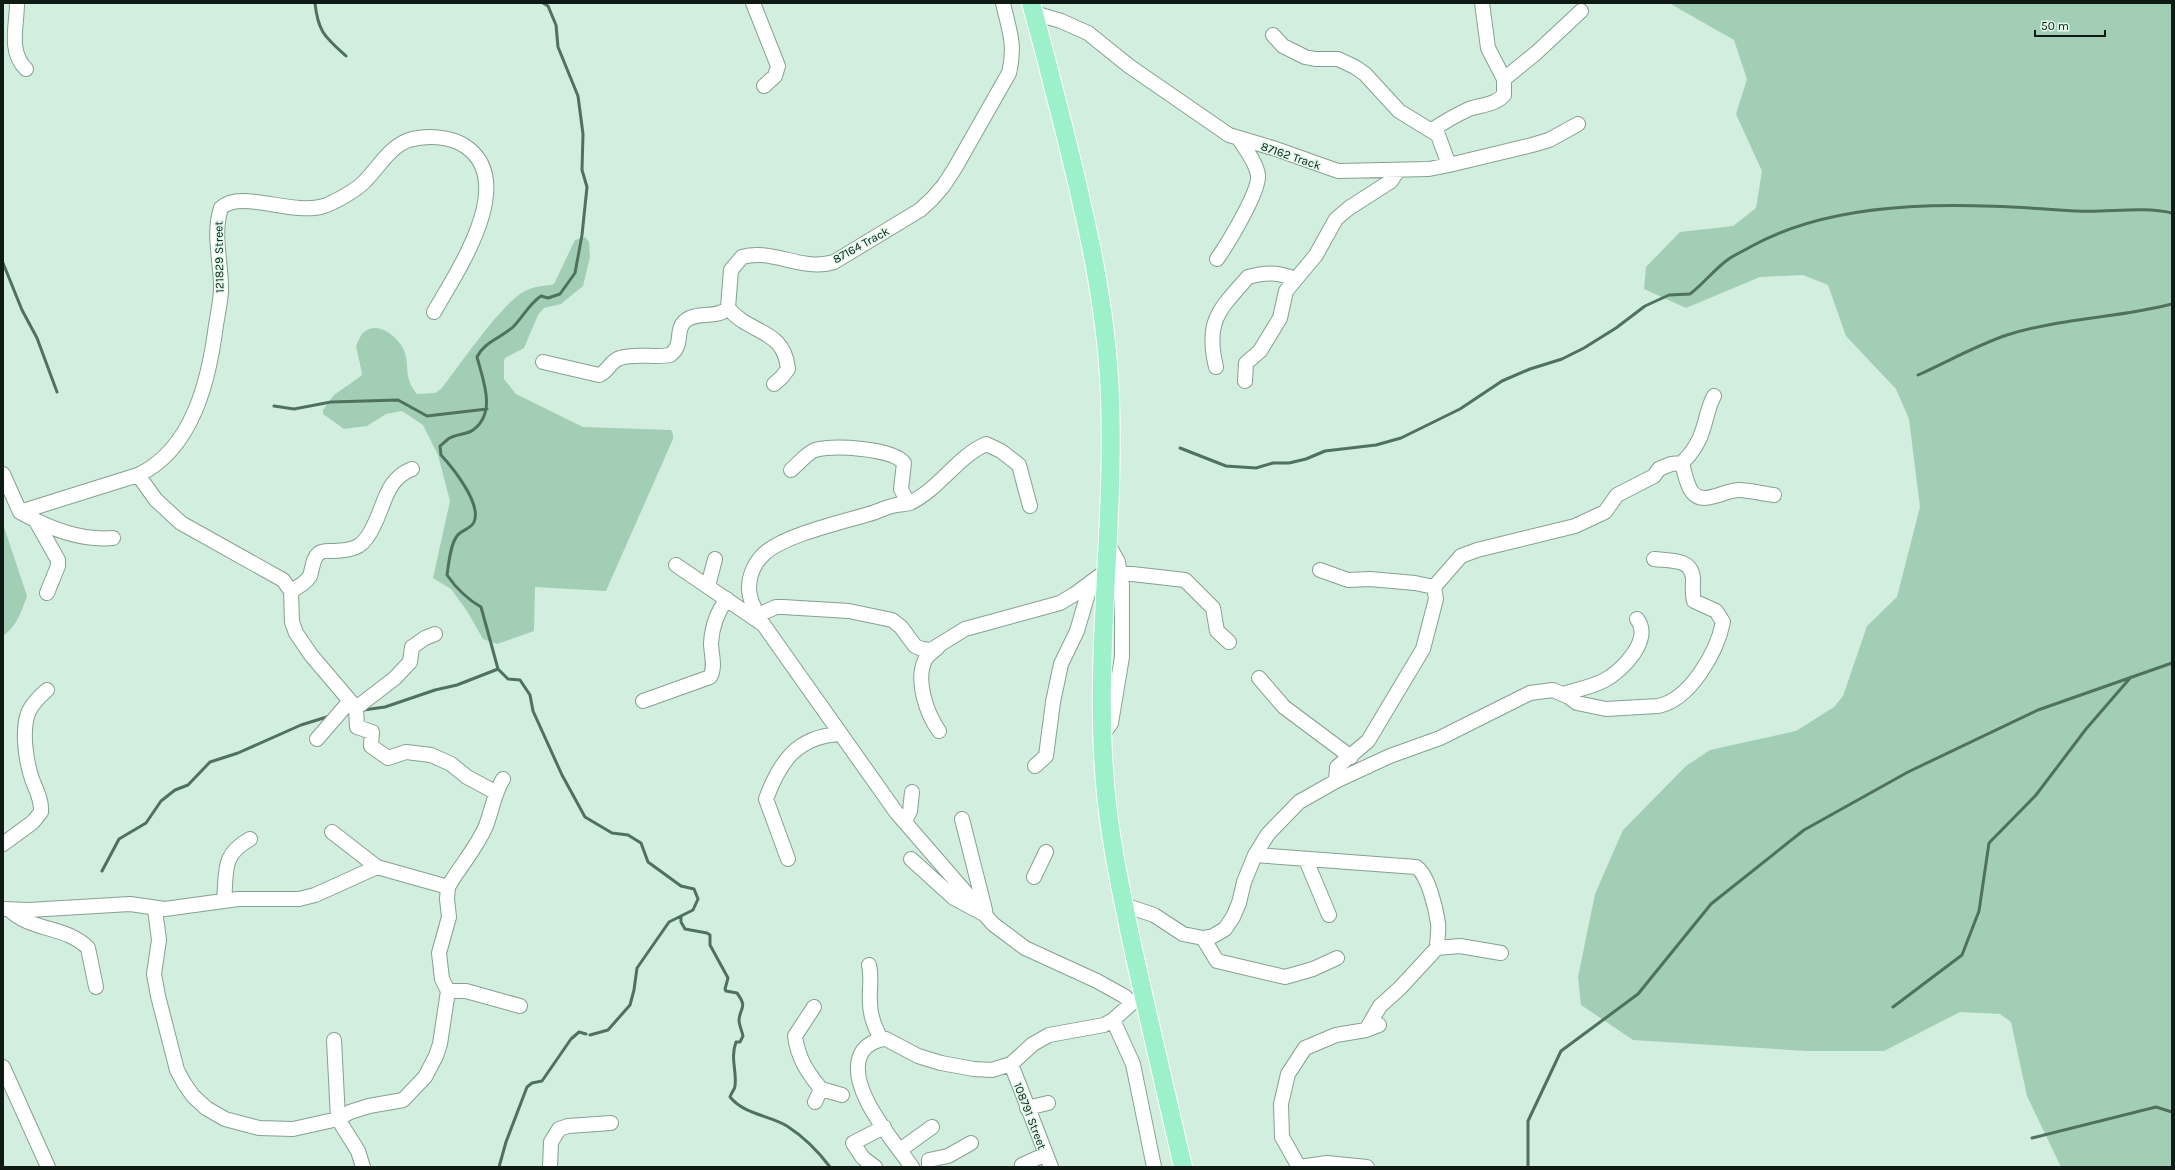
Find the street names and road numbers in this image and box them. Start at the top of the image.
street label: 87162 Track [1259,139,1323,173]
street label: 121829 Street [211,220,227,293]
street label: 87164 Track [830,224,892,266]
street label: 108791 Street [1011,1080,1049,1152]

